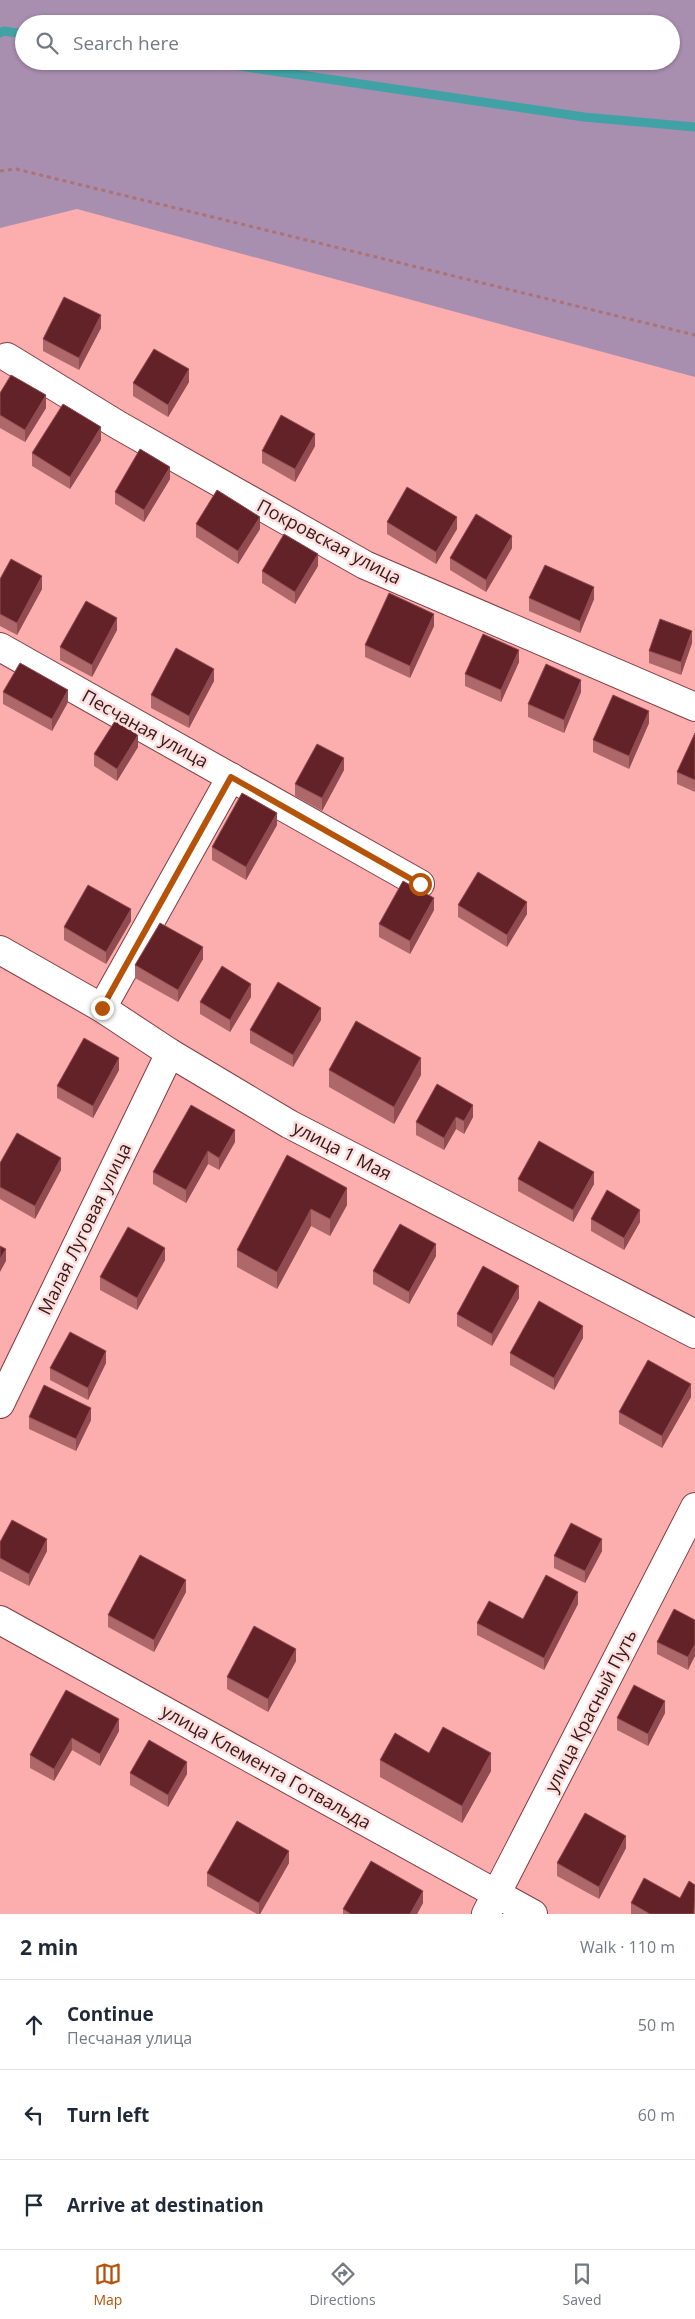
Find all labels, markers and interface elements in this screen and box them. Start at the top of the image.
search box [15,15,680,70]
icon: search [33,29,61,57]
text: Search here [73,30,179,56]
street label: Покровская улица [253,493,406,589]
street label: Песчаная улица [78,683,213,773]
route start [409,873,432,896]
route end [91,997,114,1020]
street label: улица 1 Мая [289,1115,396,1185]
street label: Малая Луговая улица [32,1139,136,1318]
street label: улица Красный Путь [539,1625,642,1796]
street label: улица Клемента Готвальда [157,1698,376,1834]
text: 2 min [20,1933,78,1961]
text: Walk · 110 m [580,1936,675,1958]
text: Continue [67,2001,154,2027]
icon: ahead [20,2011,48,2039]
text: 50 m [638,2014,675,2036]
text: Песчаная улица [67,2027,192,2049]
icon: left [20,2101,48,2129]
text: Turn left [67,2102,149,2128]
text: 60 m [638,2104,675,2126]
icon: arrive [20,2191,48,2219]
text: Arrive at destination [67,2192,264,2218]
tab: Map [93,2260,122,2309]
tab: Directions [309,2260,376,2309]
tab: Saved [563,2260,601,2309]

